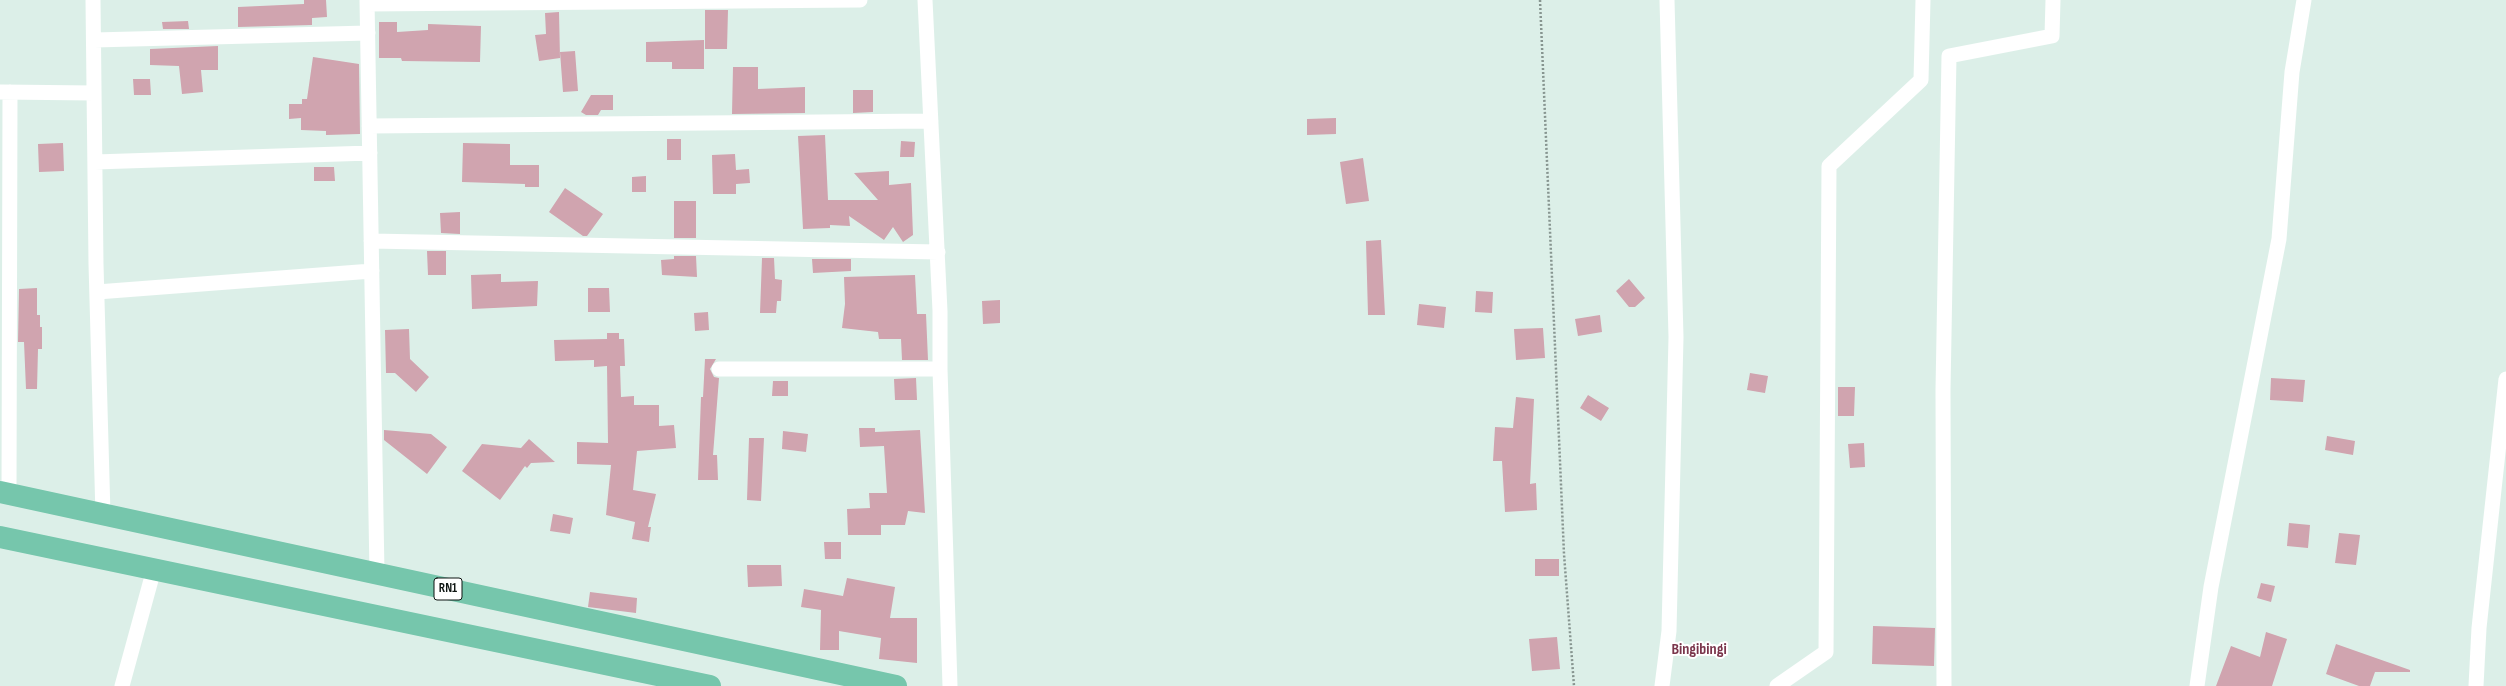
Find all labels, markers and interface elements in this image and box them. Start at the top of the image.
road number: RN1 [434,578,462,600]
district label: Bingibingi [1671,640,1727,660]

